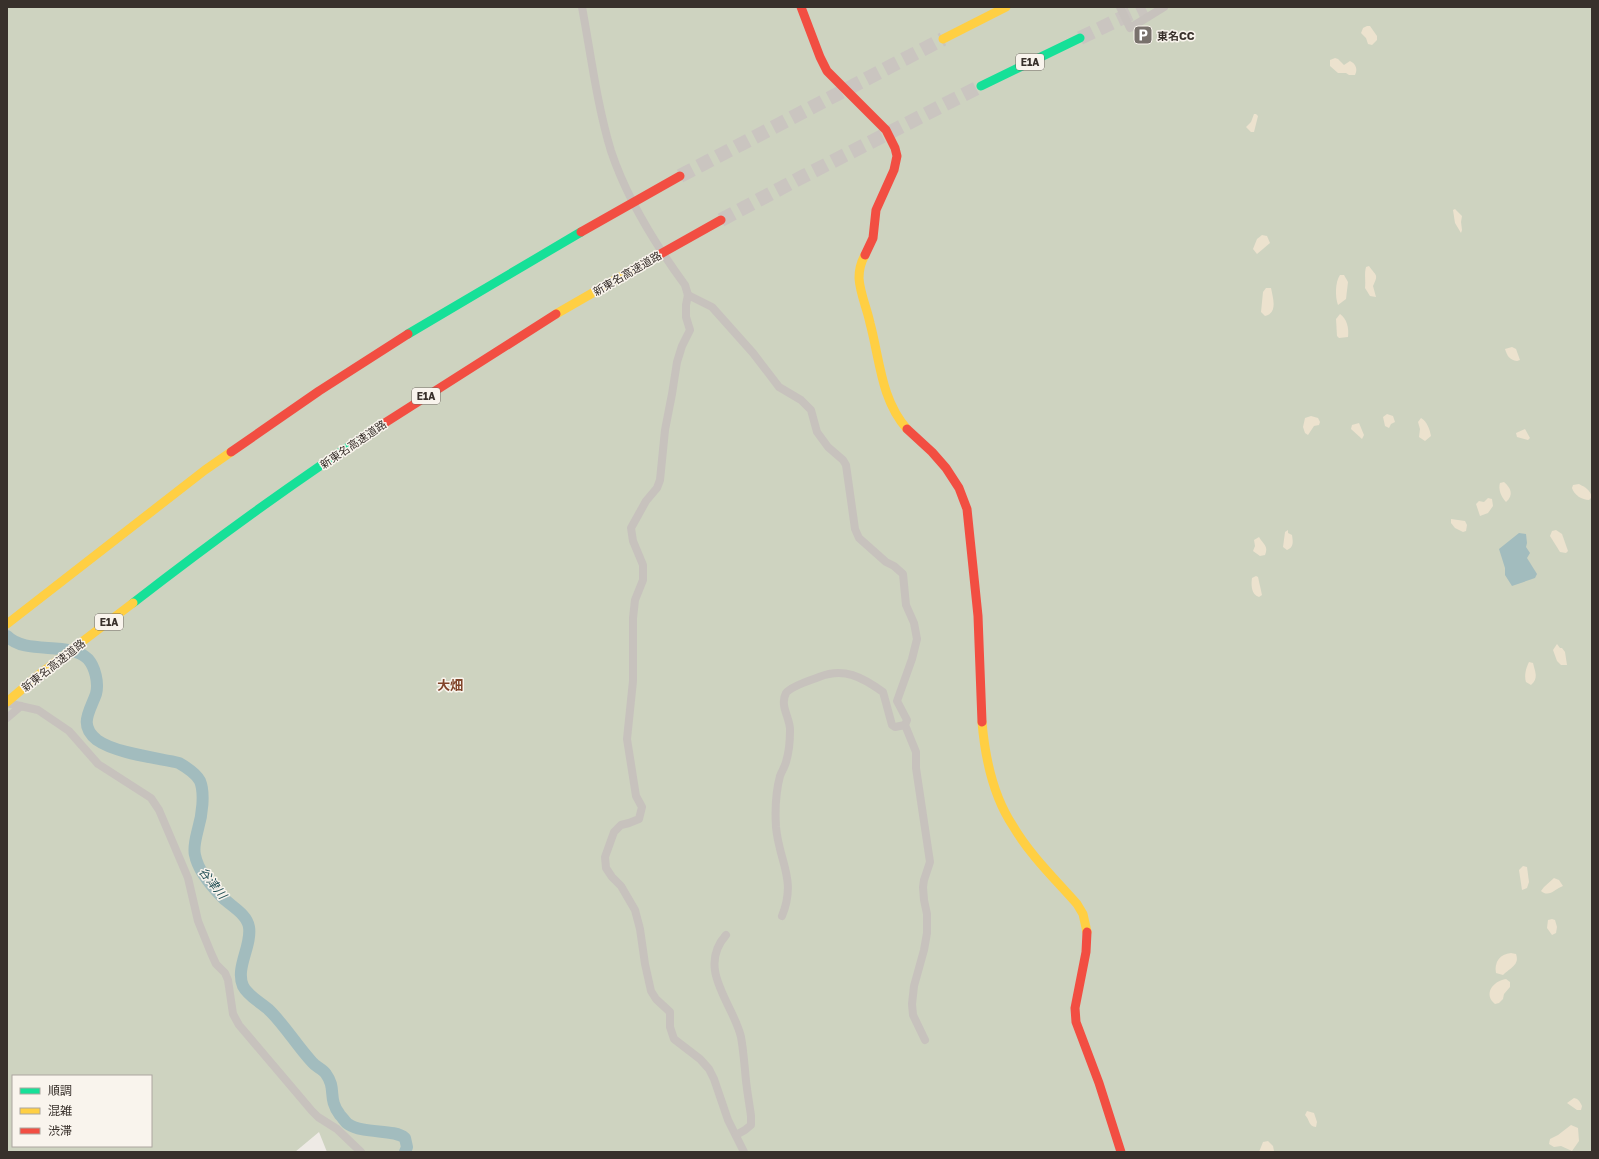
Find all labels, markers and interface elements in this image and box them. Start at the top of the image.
parking icon: 東名CC [1132,24,1154,46]
place label: 東名CC [1157,29,1195,42]
road number: E1A [1016,54,1044,70]
street label: 新東名高速道路 [590,248,664,298]
road number: E1A [412,388,440,404]
street label: 新東名高速道路 [317,417,389,471]
road number: E1A [95,614,123,630]
street label: 新東名高速道路 [19,636,87,694]
district label: 大畑 [437,677,463,693]
water label: 谷津川 [196,864,231,903]
legend [12,1075,152,1147]
text: 順調 [48,1083,72,1098]
text: 混雑 [48,1103,72,1118]
text: 渋滞 [48,1123,72,1138]

